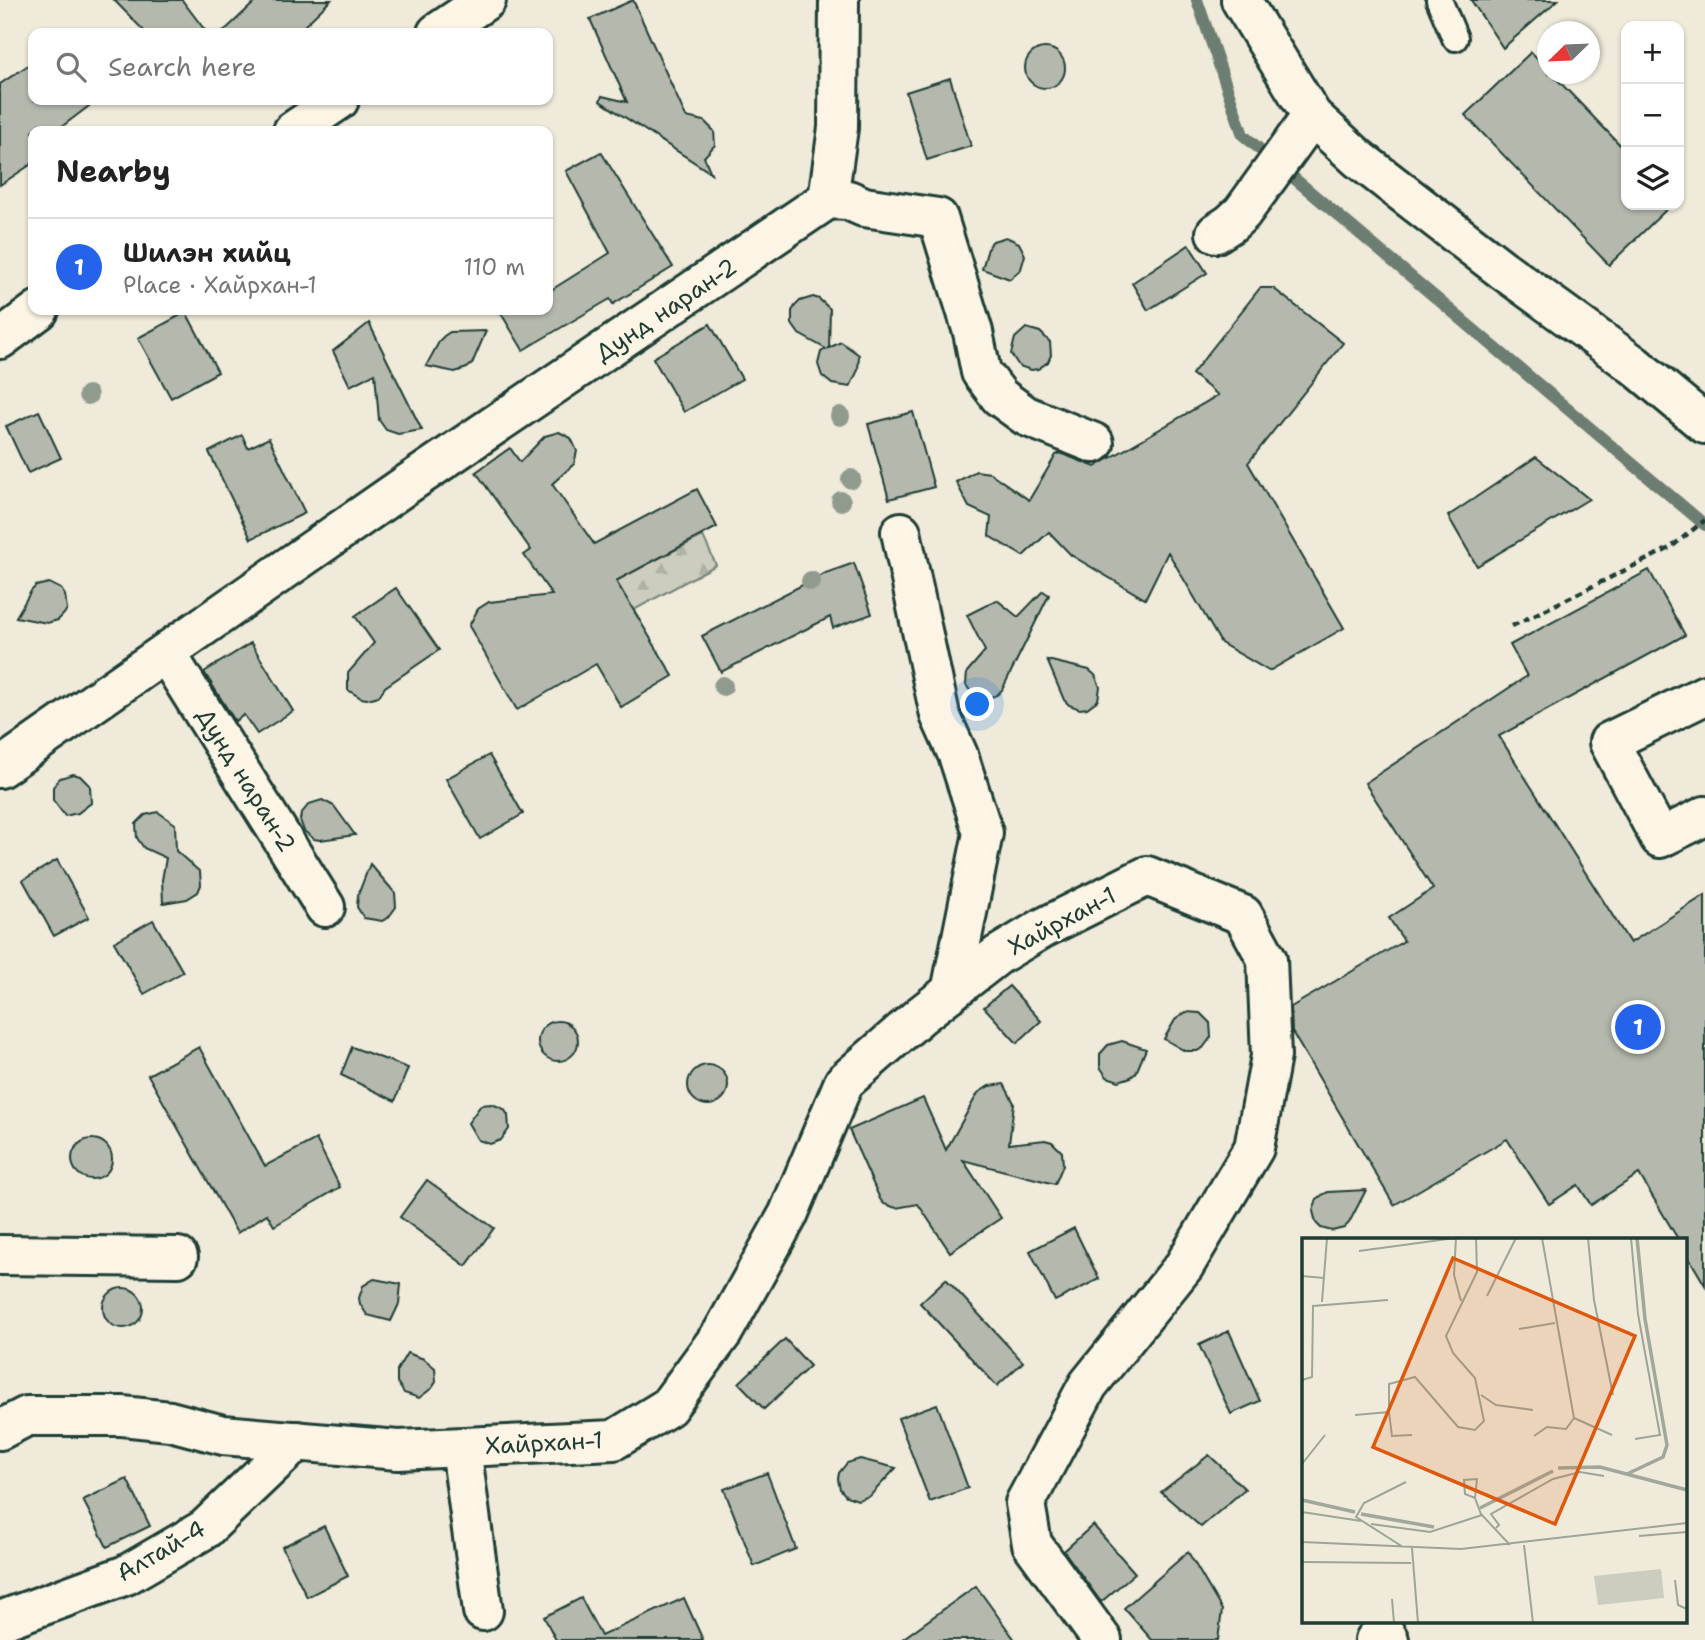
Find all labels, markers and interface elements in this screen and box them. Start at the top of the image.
north arrow [1537,21,1600,84]
map controls [1621,21,1684,210]
button: + [1621,21,1684,84]
search box [28,28,553,105]
icon: search [52,48,90,86]
text: Search here [108,49,257,84]
button: − [1621,84,1684,147]
button: layers [1621,147,1684,210]
text: Nearby [56,151,171,192]
text: Шилэн хийц [123,235,291,270]
street label: Дунд наран-2 [589,251,743,369]
text: 1 [74,252,84,282]
text: 110 m [463,252,525,282]
text: Place · Хайрхан-1 [123,270,317,300]
your location [960,687,994,721]
street label: Дунд наран-2 [189,702,303,858]
street label: Хайрхан-1 [1002,879,1122,963]
pin: 1 [1615,1001,1661,1053]
inset map [1302,1238,1688,1622]
street label: Хайрхан-1 [484,1424,604,1462]
street label: Алтай-4 [111,1513,211,1589]

